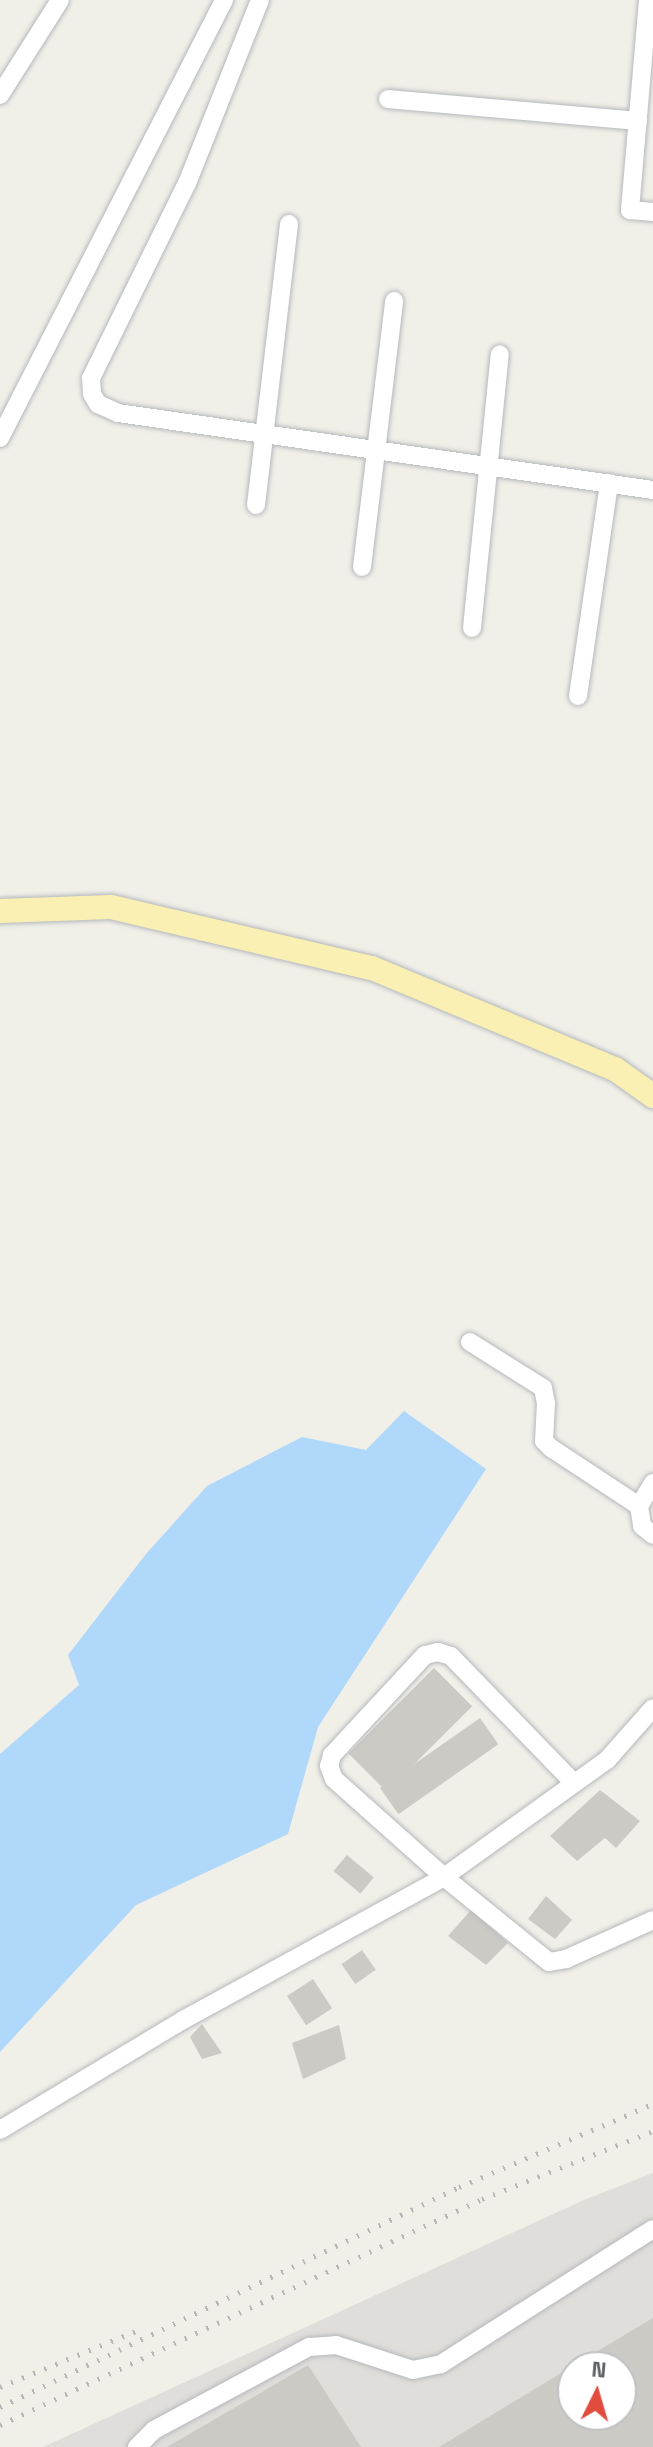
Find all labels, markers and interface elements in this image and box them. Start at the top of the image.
north arrow [557,2351,637,2431]
text: N [590,2354,607,2384]

